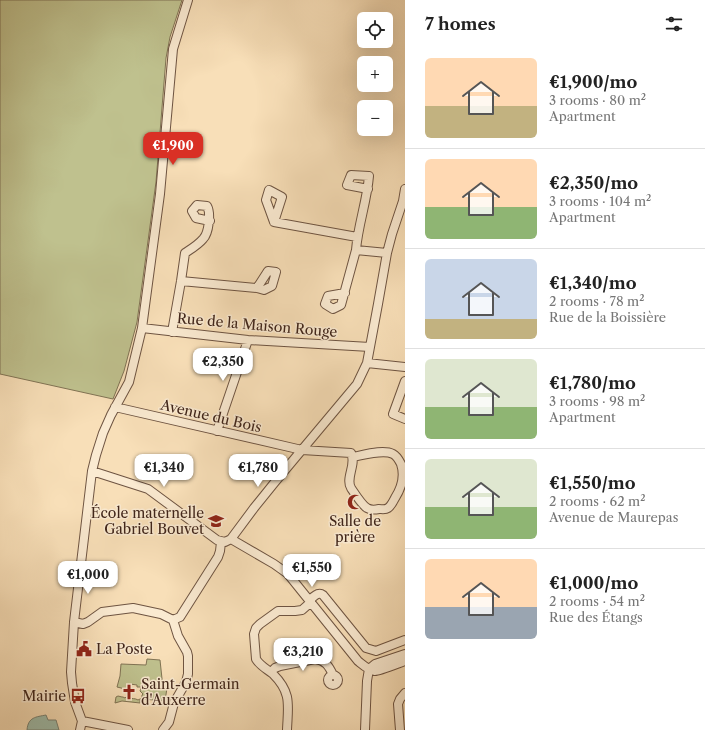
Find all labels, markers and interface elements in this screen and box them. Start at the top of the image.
map controls [357,12,393,136]
button: locate [357,12,393,48]
icon: filters [663,13,685,35]
text: 7 homes [425,14,496,34]
button: + [357,56,393,92]
text: €1,900/mo [549,72,637,92]
icon: home [457,74,505,122]
text: 3 rooms · 80 m² [549,92,646,108]
button: − [357,100,393,136]
text: Apartment [549,108,616,124]
pin: €1,900 [140,132,206,166]
text: €1,900 [152,137,194,153]
text: €2,350/mo [549,173,638,193]
icon: home [457,175,505,223]
text: 3 rooms · 104 m² [549,193,651,209]
text: Apartment [549,209,616,225]
text: €1,340/mo [549,273,636,293]
icon: home [457,275,505,323]
text: 2 rooms · 78 m² [549,293,645,309]
street label: Rue de la Maison Rouge [176,309,338,341]
text: Rue de la Boissière [549,309,666,325]
pin: €2,350 [190,348,256,382]
text: €2,350 [202,353,244,369]
text: €1,780/mo [549,373,636,393]
icon: home [457,375,505,423]
text: 3 rooms · 98 m² [549,393,645,409]
street label: Avenue du Bois [158,395,263,436]
text: Apartment [549,409,616,425]
pin: €1,340 [131,454,197,488]
pin: €1,780 [225,454,291,488]
text: €1,340 [143,459,185,475]
text: €1,780 [238,459,278,475]
text: €1,550/mo [549,473,636,493]
icon: home [457,475,505,523]
mosque icon: Salle de prière [346,493,364,511]
text: 2 rooms · 62 m² [549,493,646,509]
place label: École maternelle Gabriel Bouvet [91,504,204,538]
text: Avenue de Maurepas [549,509,678,525]
school or university icon: École maternelle Gabriel Bouvet [207,512,225,530]
place label: Salle de prière [329,512,381,546]
pin: €1,550 [279,554,345,588]
text: €1,550 [292,559,332,575]
pin: €1,000 [55,561,121,595]
text: €1,000 [67,566,109,582]
text: €1,000/mo [549,573,638,593]
icon: home [457,575,505,623]
text: 2 rooms · 54 m² [549,593,645,609]
text: Rue des Étangs [549,609,643,625]
pin: €3,210 [270,638,336,672]
public building icon: La Poste [75,640,93,658]
place label: La Poste [96,640,153,658]
text: €3,210 [283,643,323,659]
place label: Saint-Germain d'Auxerre [141,675,240,709]
church icon: Saint-Germain d'Auxerre [120,683,138,701]
place label: Mairie [22,687,66,705]
bus stop icon: Mairie [69,687,87,705]

